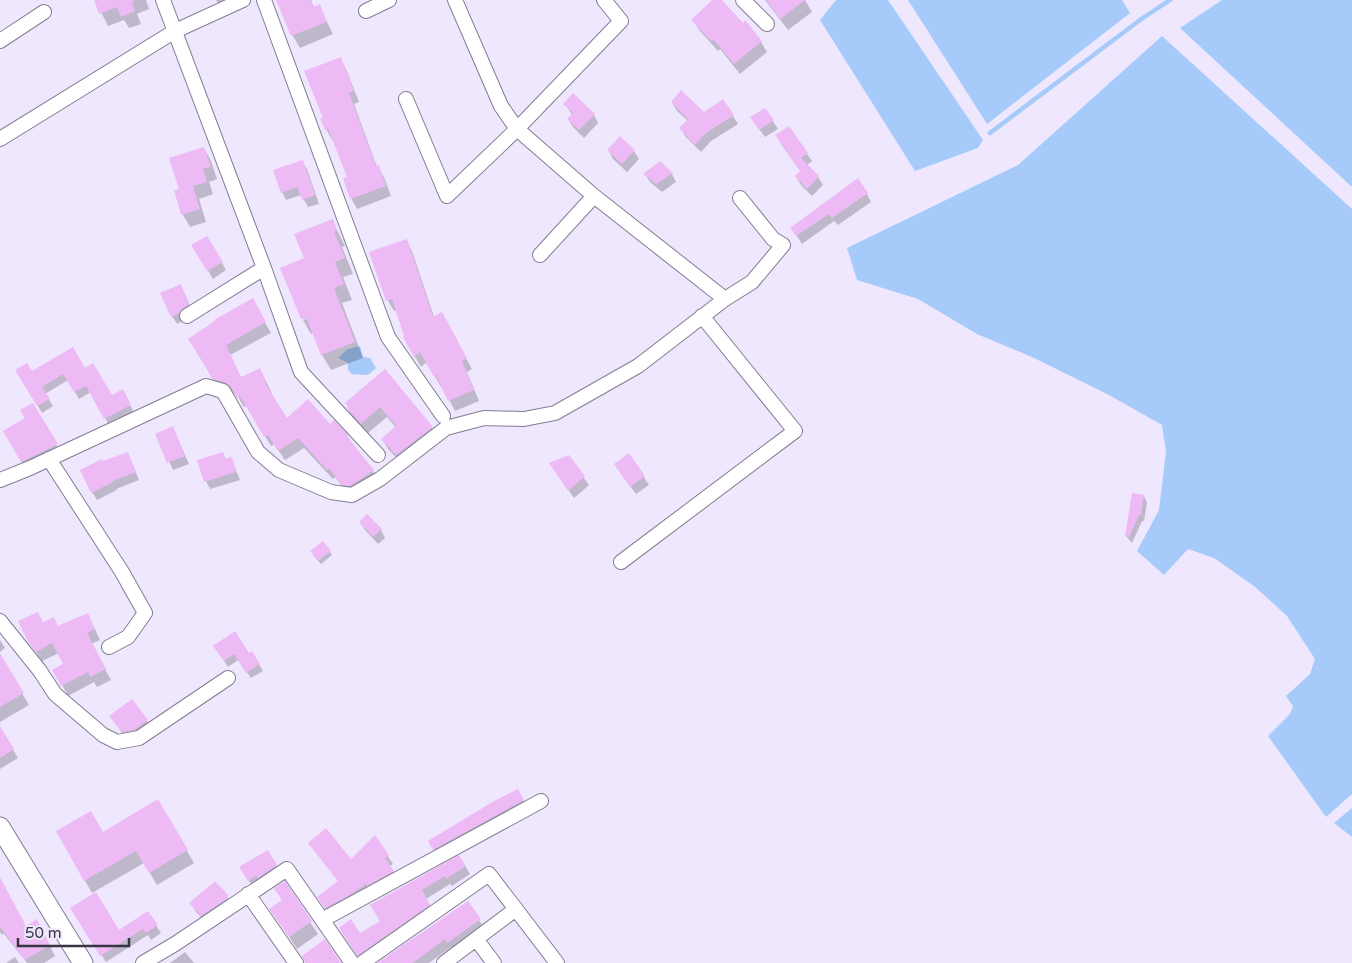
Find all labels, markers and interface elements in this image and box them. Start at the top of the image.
scale bar [18,916,129,948]
text: 50 m [25,924,62,942]

